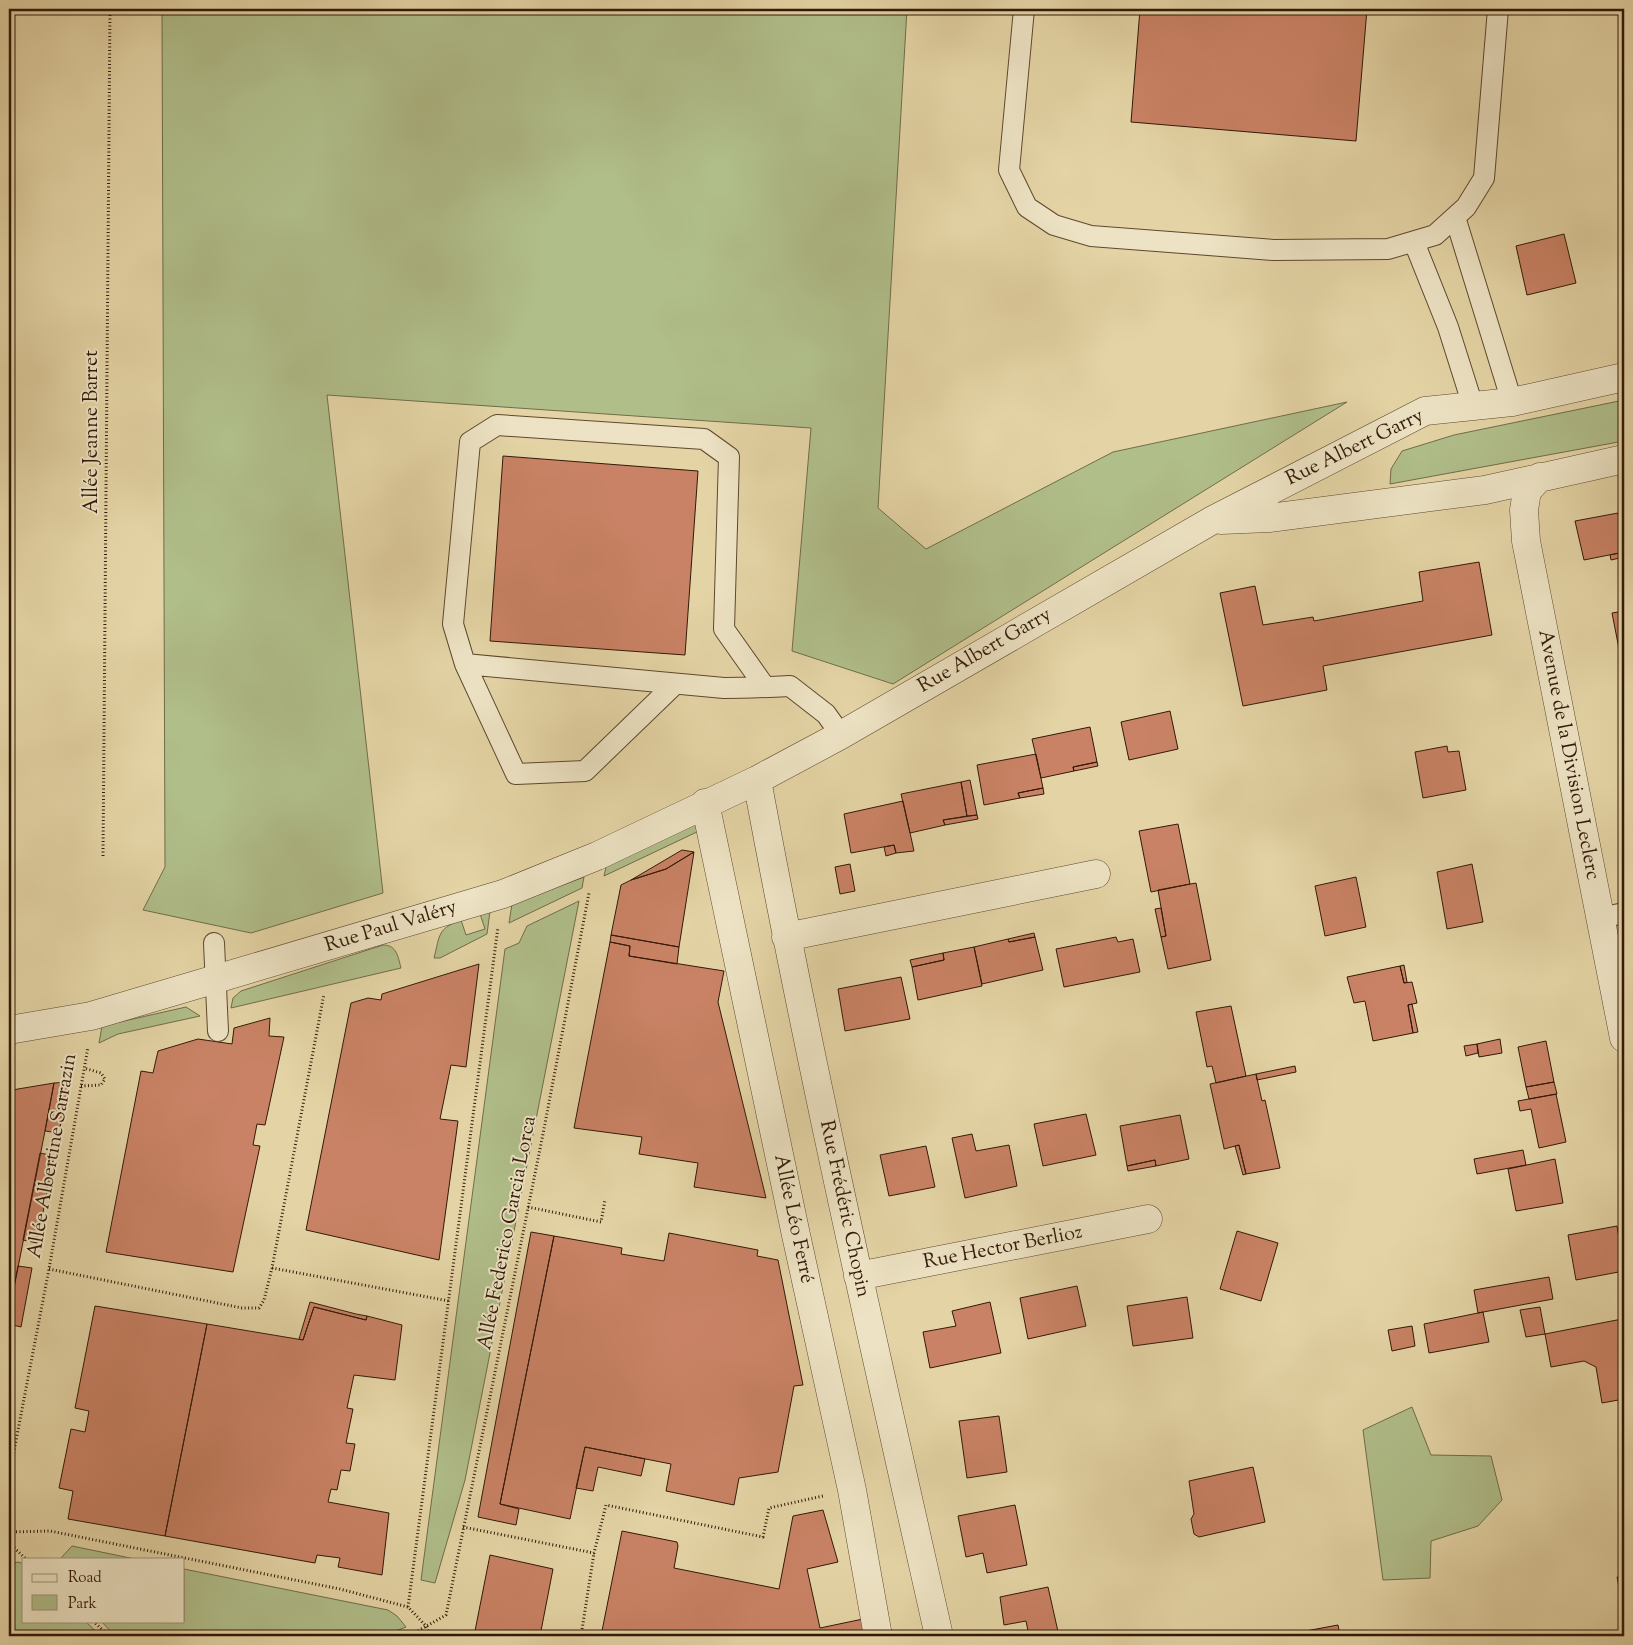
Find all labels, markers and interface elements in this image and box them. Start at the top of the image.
street label: Allée Jeanne Barret [78,350,107,514]
street label: Rue Albert Garry [1281,402,1429,494]
street label: Rue Albert Garry [913,601,1057,701]
street label: Avenue de la Division Leclerc [1529,627,1607,883]
street label: Rue Paul Valéry [321,893,461,961]
street label: Allée Albertine Sarrazin [21,1051,85,1261]
street label: Allée Federico Garcia Lorca [471,1114,545,1352]
street label: Rue Frédéric Chopin [811,1118,877,1300]
street label: Allée Léo Ferré [765,1152,821,1286]
street label: Rue Hector Berlioz [921,1218,1085,1278]
legend [22,1558,185,1622]
text: Road [68,1568,102,1589]
text: Park [68,1594,97,1615]

